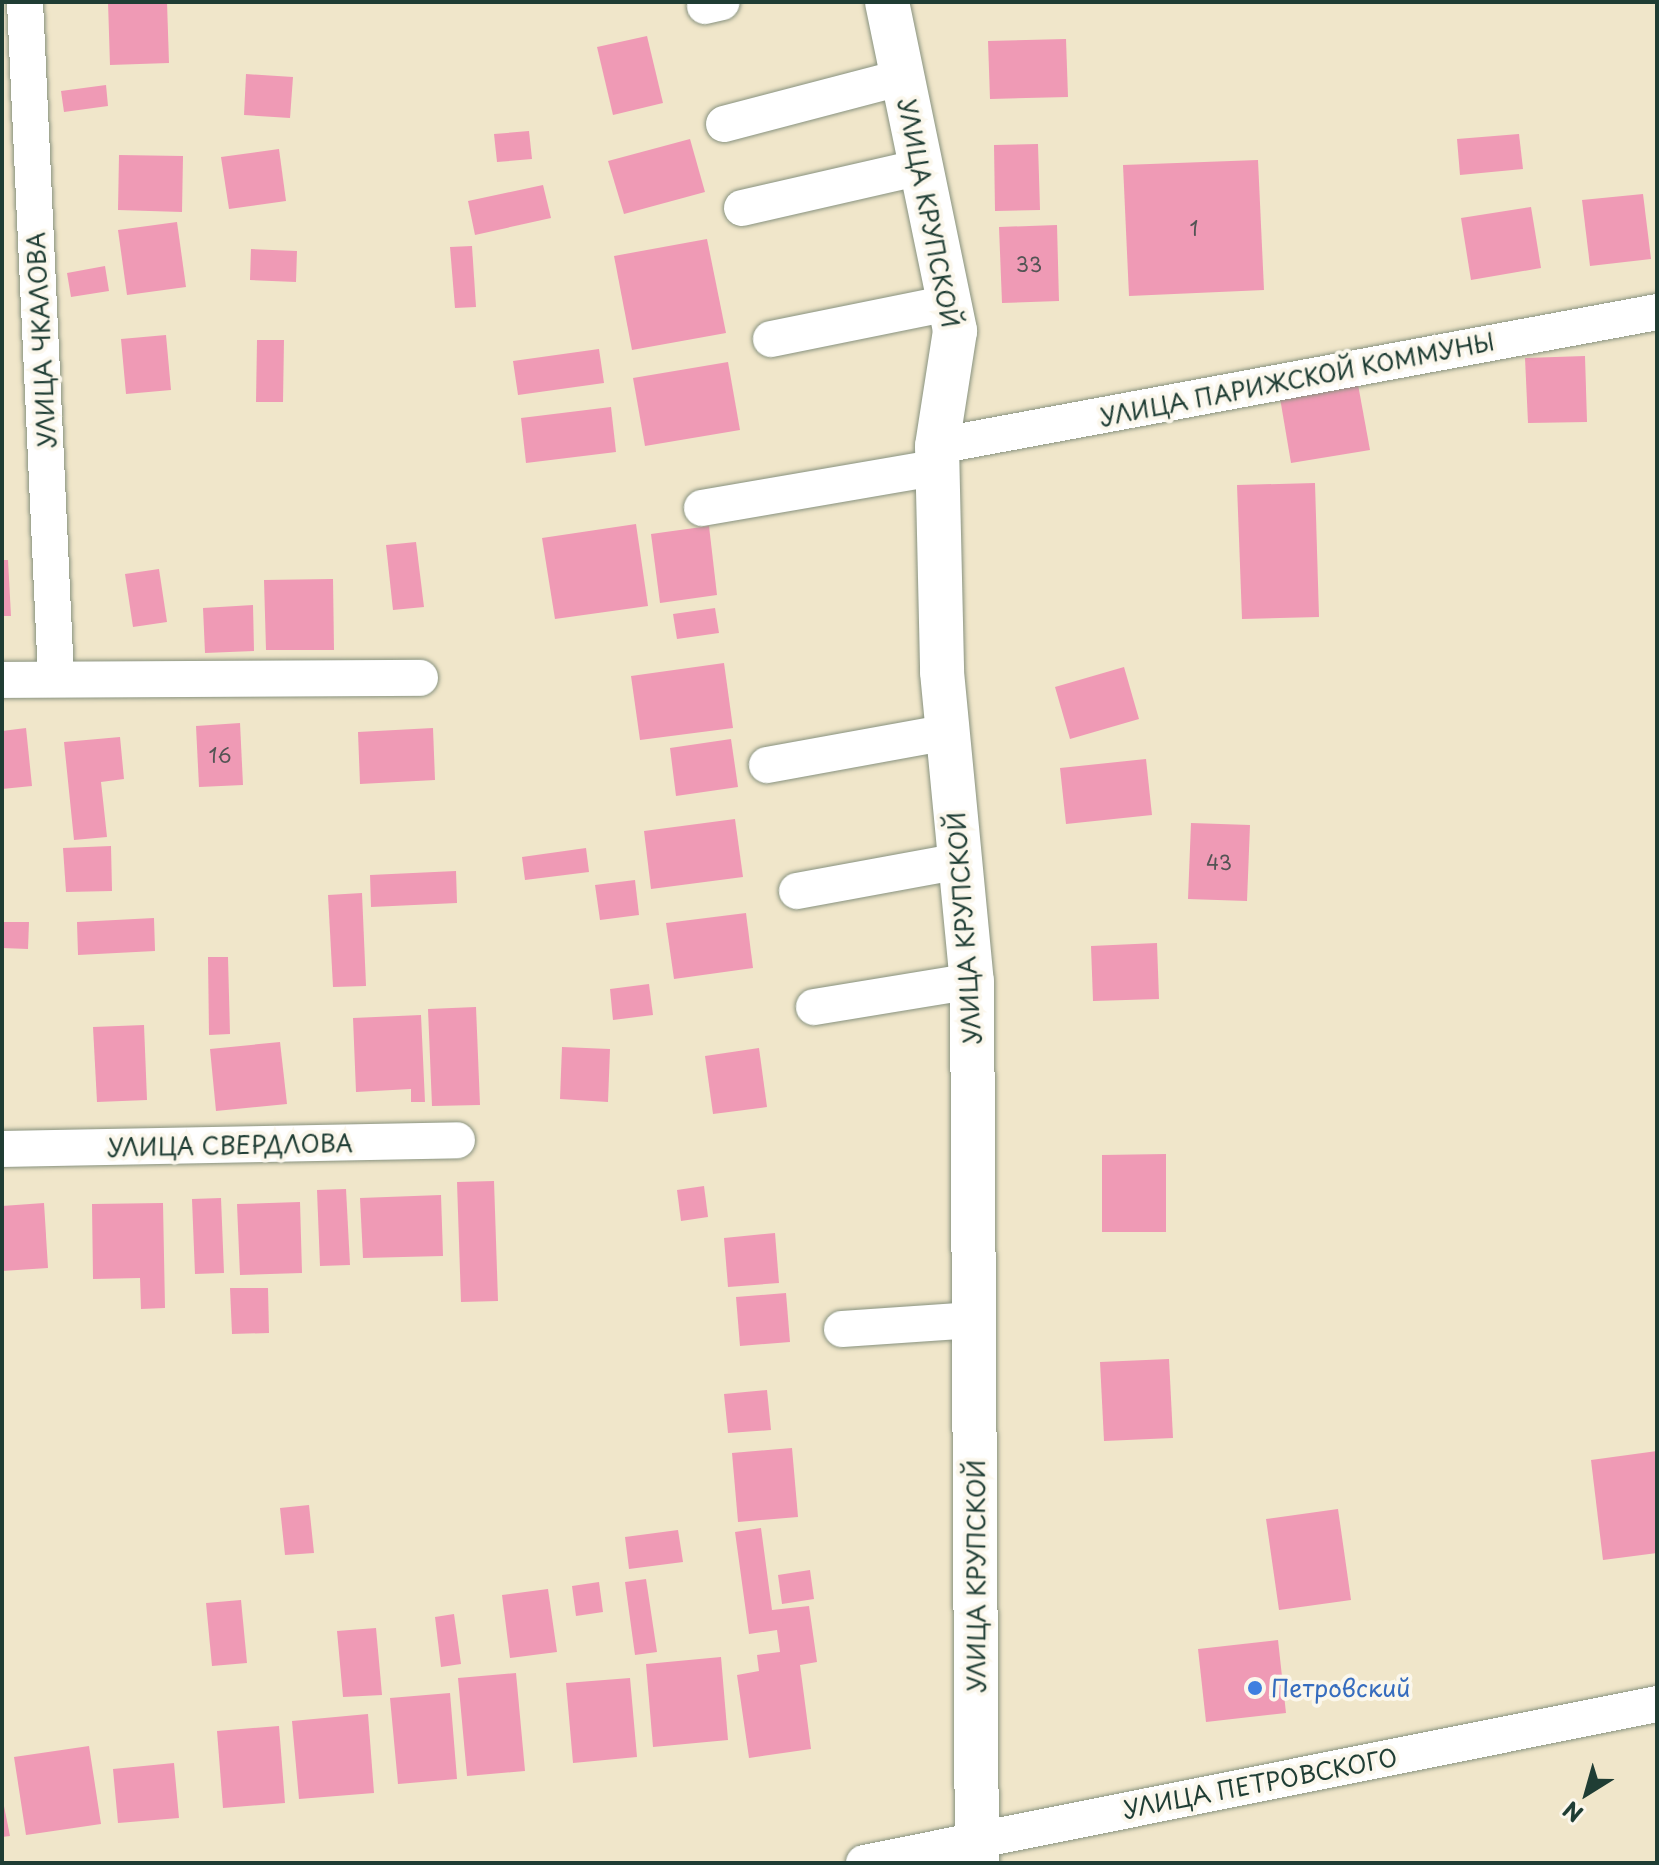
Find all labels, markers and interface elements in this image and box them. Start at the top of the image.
street label: УЛИЦА КРУПСКОЙ [893,95,965,331]
house number: 1 [1190,216,1198,240]
street label: УЛИЦА ЧКАЛОВА [21,231,61,449]
house number: 33 [1016,252,1042,276]
street label: УЛИЦА ПАРИЖСКОЙ КОММУНЫ [1095,326,1499,432]
house number: 16 [209,743,231,767]
street label: УЛИЦА КРУПСКОЙ [941,810,987,1046]
house number: 43 [1206,850,1232,874]
street label: УЛИЦА СВЕРДЛОВА [106,1128,354,1162]
street label: УЛИЦА КРУПСКОЙ [962,1459,990,1693]
place label: Петровский [1271,1674,1410,1702]
marker: Петровский [1246,1679,1264,1697]
street label: УЛИЦА ПЕТРОВСКОГО [1120,1742,1400,1824]
north arrow [1547,1753,1627,1833]
text: N [1555,1794,1589,1831]

